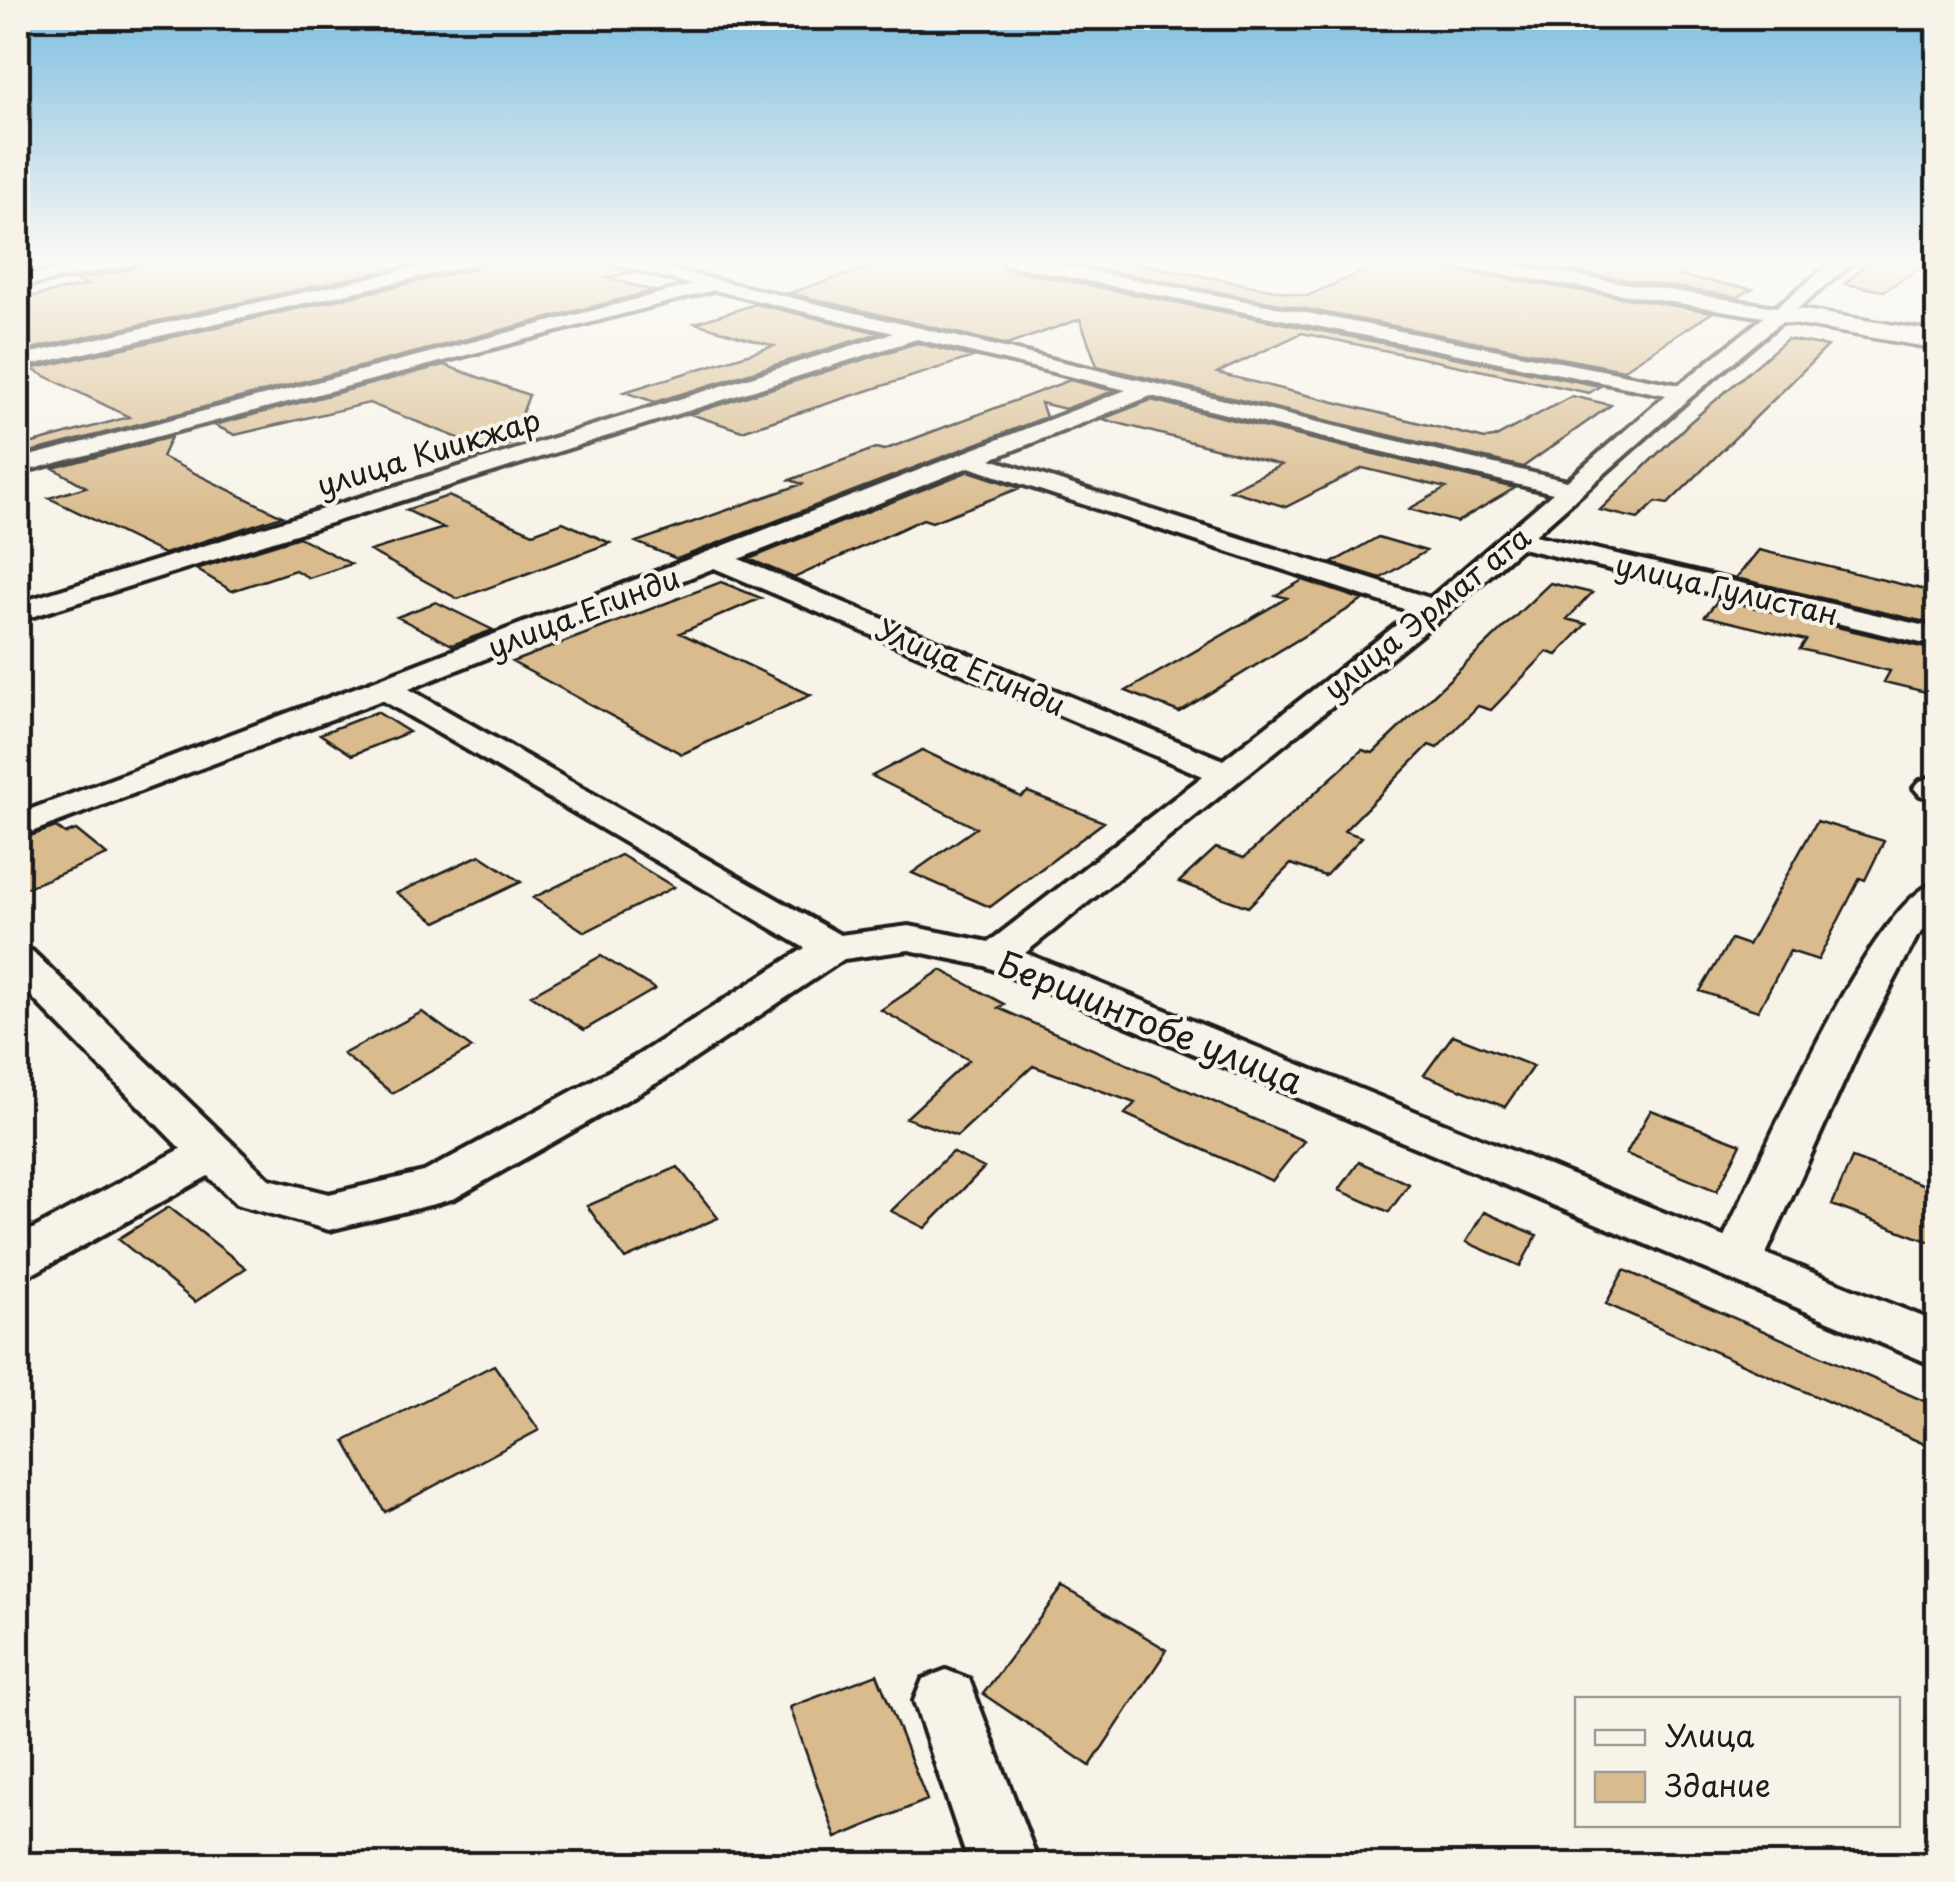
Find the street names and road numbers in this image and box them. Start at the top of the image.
street label: улица Киикжар [311,396,545,506]
street label: улица Эрмат ата [1313,514,1539,710]
street label: улица Гулистан [1611,541,1843,635]
street label: улица Егинди [480,554,686,668]
street label: Улица Егинди [869,606,1073,726]
street label: Бершинтобе улица [990,936,1312,1106]

